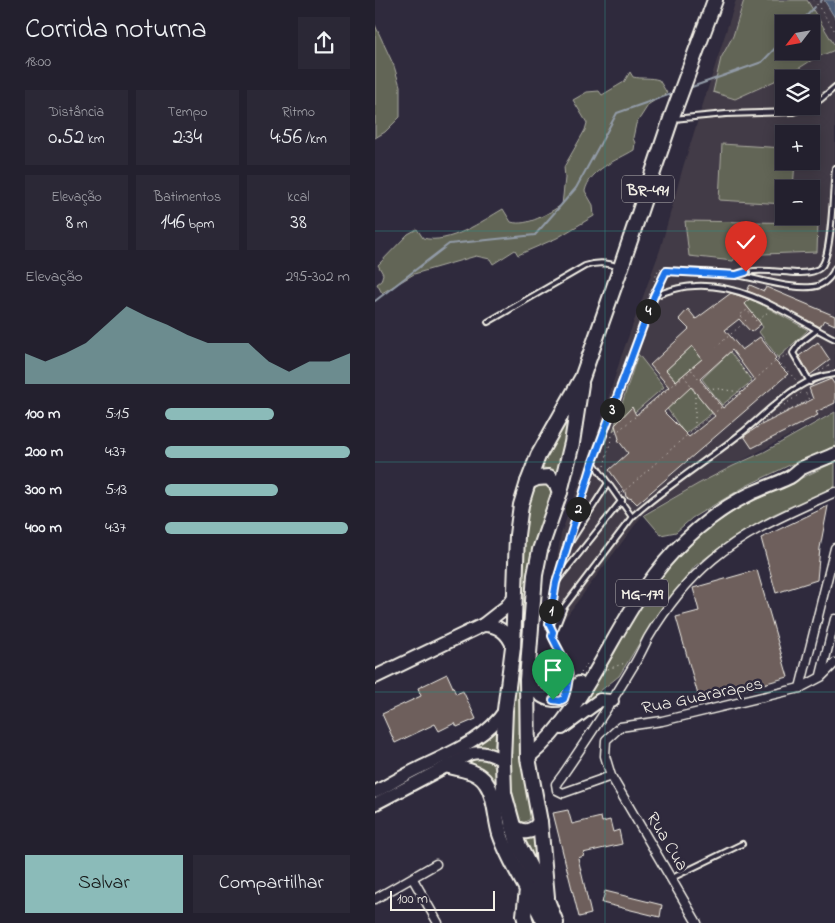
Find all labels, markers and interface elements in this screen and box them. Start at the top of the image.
text: Corrida noturna [25,10,207,51]
north arrow [775,15,820,60]
map controls [775,15,820,225]
button: share [298,17,350,69]
text: 18:00 [25,50,51,74]
button: layers [775,70,820,115]
text: Distância [49,102,104,123]
text: Tempo [167,102,208,123]
text: Ritmo [282,102,315,123]
text: 0.52 [48,123,84,153]
text: 2:34 [173,123,202,153]
text: 4:56 [270,123,302,153]
button: + [775,125,820,170]
text: km [84,129,105,150]
text: /km [302,129,327,150]
road number: BR-491 [622,175,674,202]
button: − [775,180,820,225]
text: Elevação [51,187,102,208]
text: Batimentos [154,187,221,208]
text: kcal [287,187,310,208]
text: 8 [65,208,73,238]
text: 146 [161,208,185,238]
text: 38 [290,208,307,238]
text: m [73,214,88,235]
text: bpm [185,214,214,235]
pin [725,221,767,272]
icon: check [732,228,760,256]
text: Elevação [25,265,83,289]
text: 295–302 m [286,265,350,289]
pin: 4 [635,298,661,324]
text: 4 [646,301,651,322]
pin: 3 [599,398,625,422]
text: 3 [610,400,615,421]
text: 100 m [25,402,60,426]
text: 5:15 [105,402,130,426]
text: 200 m [25,440,63,464]
text: 4:37 [105,440,126,464]
text: 300 m [25,478,62,502]
text: 5:13 [105,478,127,502]
pin: 2 [565,496,591,522]
text: 2 [575,499,582,520]
text: 400 m [25,516,62,540]
text: 4:37 [105,516,126,540]
road number: MG-179 [616,580,668,606]
pin: 1 [539,598,563,624]
text: 1 [549,601,554,622]
pin [532,649,574,700]
icon: arrive [539,656,567,684]
street label: Rua Guararapes [639,671,765,722]
street label: Rua Cua [639,808,694,876]
button: Salvar [25,855,183,913]
button: Compartilhar [193,855,350,913]
scale bar [390,888,495,911]
text: 100 m [397,889,428,910]

